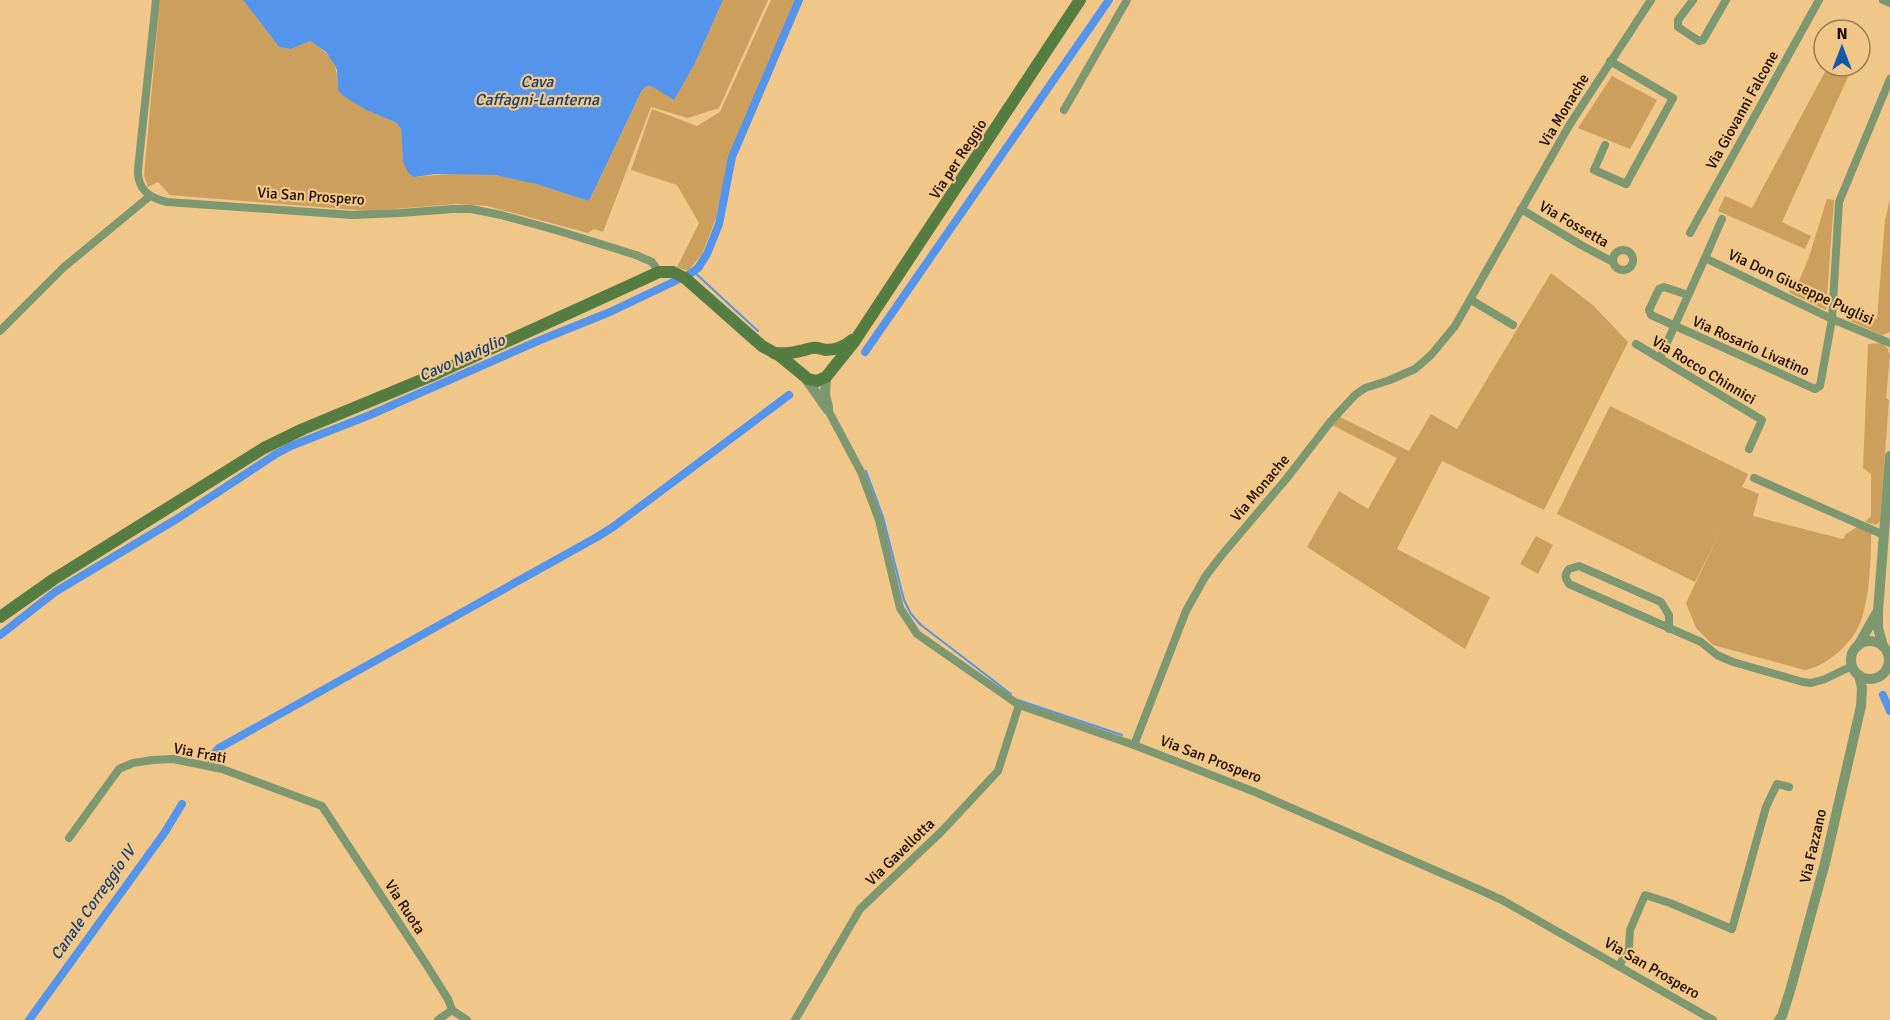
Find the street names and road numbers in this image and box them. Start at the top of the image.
street label: Via Giovanni Falcone [1702,48,1782,172]
street label: Via Monache [1535,70,1593,150]
street label: Via per Reggio [925,115,991,202]
street label: Via San Prospero [257,183,365,209]
street label: Via Fossetta [1536,197,1612,251]
street label: Via Don Giuseppe Puglisi [1725,245,1877,329]
street label: Via Rosario Livatino [1690,312,1813,380]
street label: Via Rocco Chinnici [1649,332,1759,408]
street label: Via Monache [1227,451,1293,525]
street label: Via San Prospero [1158,731,1265,787]
street label: Via Frati [172,739,228,767]
street label: Via Fazzano [1796,807,1830,885]
street label: Via Gavellotta [862,815,938,889]
street label: Via Ruota [381,877,429,937]
street label: Via San Prospero [1601,933,1703,1003]

